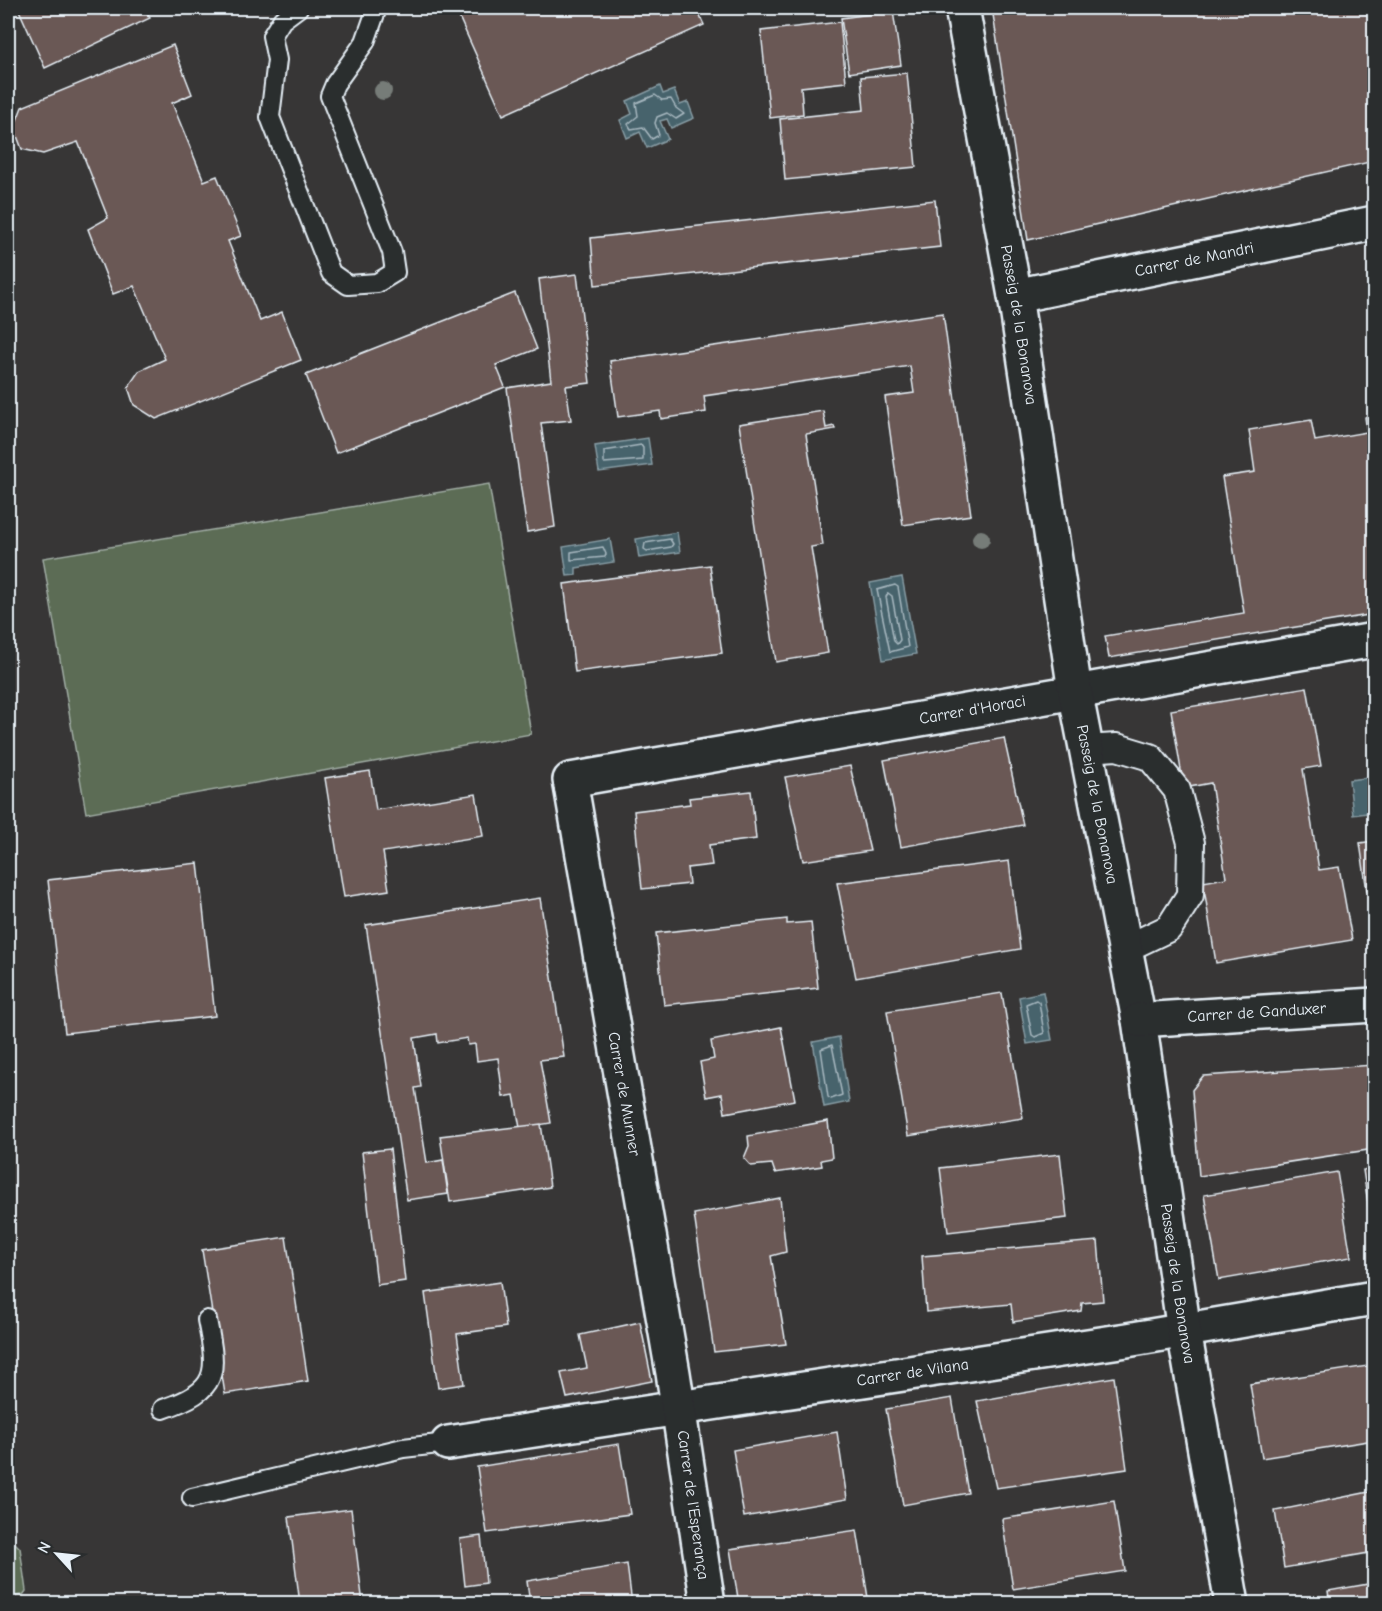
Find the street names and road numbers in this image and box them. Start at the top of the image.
street label: Carrer de Mandri [1133,239,1255,280]
street label: Passeig de la Bonanova [997,244,1040,406]
street label: Carrer d'Horaci [918,692,1027,728]
street label: Passeig de la Bonanova [1073,723,1121,886]
street label: Carrer de Ganduxer [1187,999,1327,1026]
street label: Carrer de Munner [604,1031,644,1158]
street label: Passeig de la Bonanova [1157,1202,1199,1365]
street label: Carrer de Vilana [855,1355,970,1390]
street label: Carrer de l'Esperança [674,1429,712,1581]

